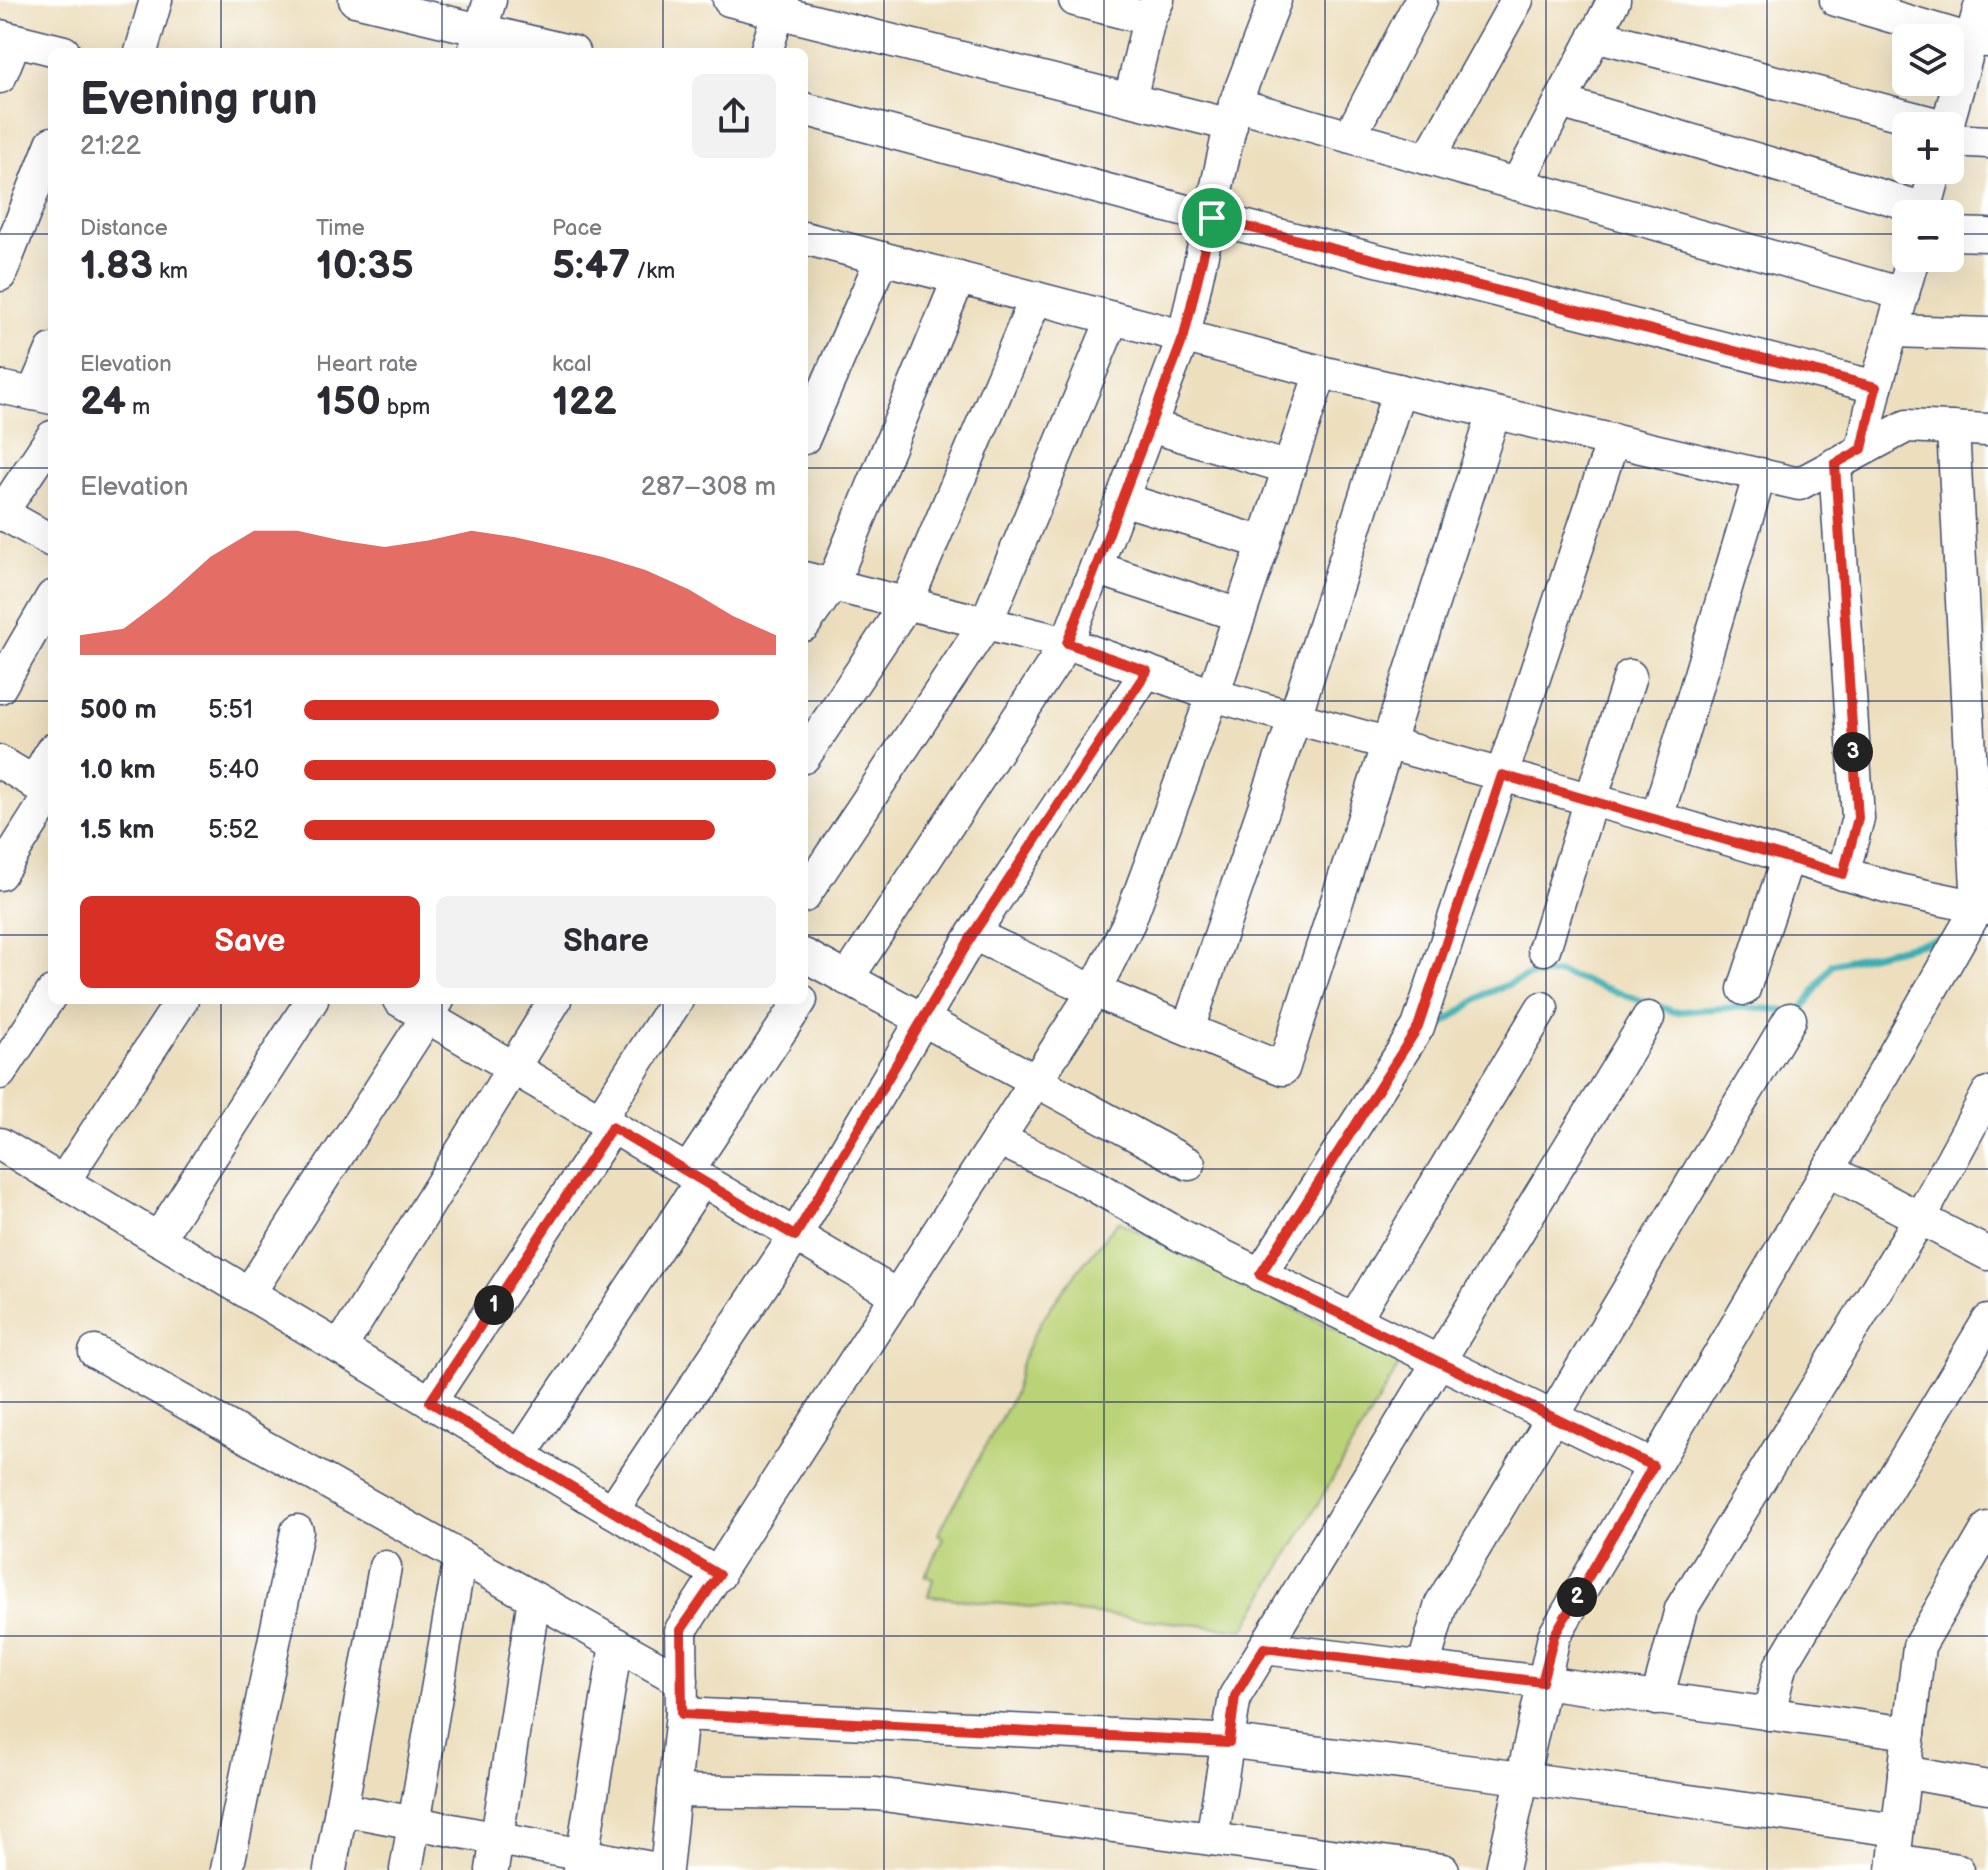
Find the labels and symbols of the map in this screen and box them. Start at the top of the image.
pin [1178,184,1246,252]
pin: 3 [1833,732,1873,772]
pin: 1 [474,1285,514,1325]
pin: 2 [1557,1577,1597,1617]

